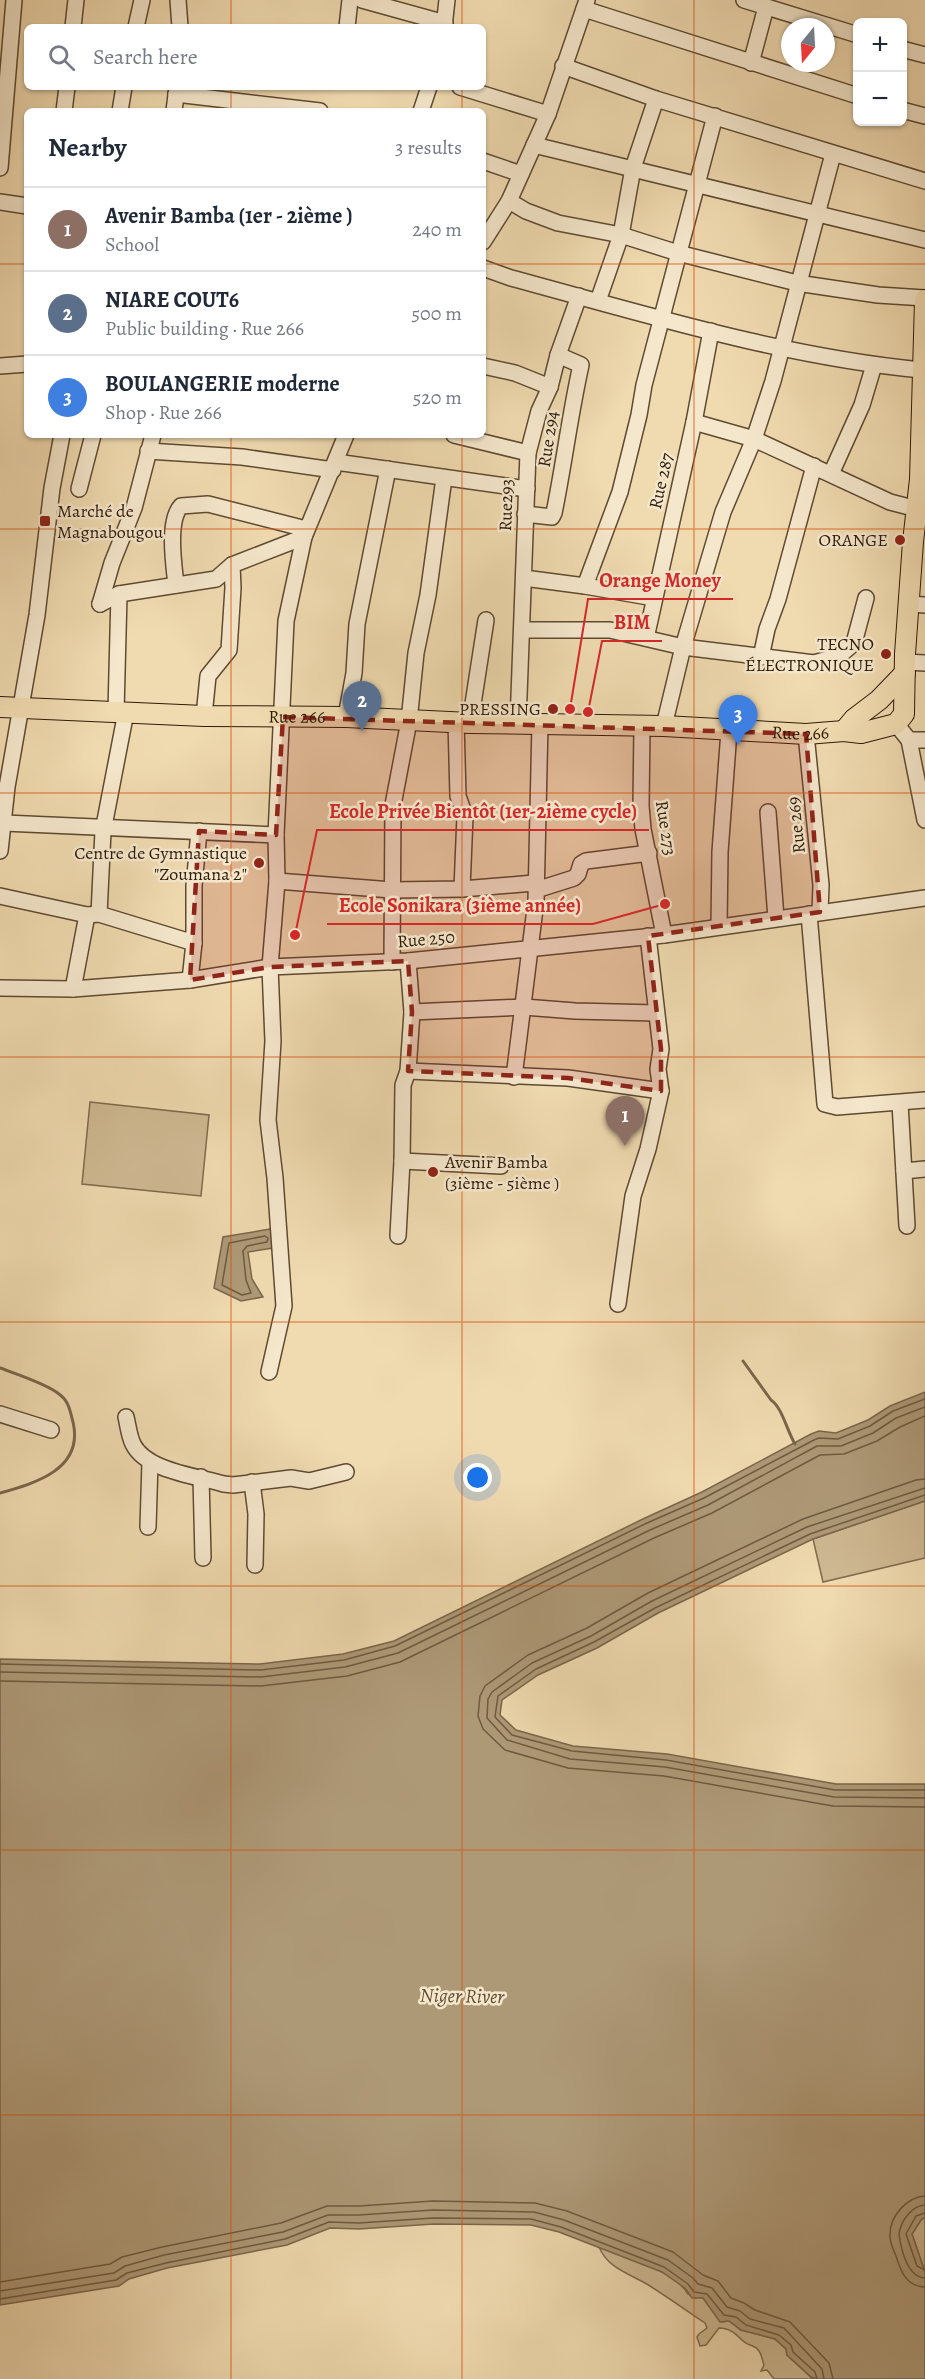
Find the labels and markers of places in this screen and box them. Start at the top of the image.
place label: Marché de Magnabougou [57,499,164,544]
marker: Marché de Magnabougou [38,514,52,528]
place label: ORANGE [818,528,888,552]
marker: ORANGE [893,533,907,547]
callout: Orange Money [588,561,733,599]
callout: BIM [602,603,662,641]
place label: TECNO ÉLECTRONIQUE [745,632,874,677]
marker: TECNO ÉLECTRONIQUE [879,647,893,661]
pin: 2 [342,682,382,731]
pin: 3 [718,696,758,745]
place label: PRESSING [459,697,541,721]
marker: PRESSING [546,702,560,716]
callout: Ecole Privée Bientôt (1er-2ième cycle) [317,792,649,830]
place label: Centre de Gymnastique "Zoumana 2" [74,841,247,886]
marker: Centre de Gymnastique "Zoumana 2" [252,856,266,870]
callout: Ecole Sonikara (3ième année) [327,886,593,924]
pin: 1 [606,1096,644,1146]
place label: Avenir Bamba (3ième - 5ième ) [444,1150,559,1195]
marker: Avenir Bamba (3ième - 5ième ) [426,1165,440,1179]

